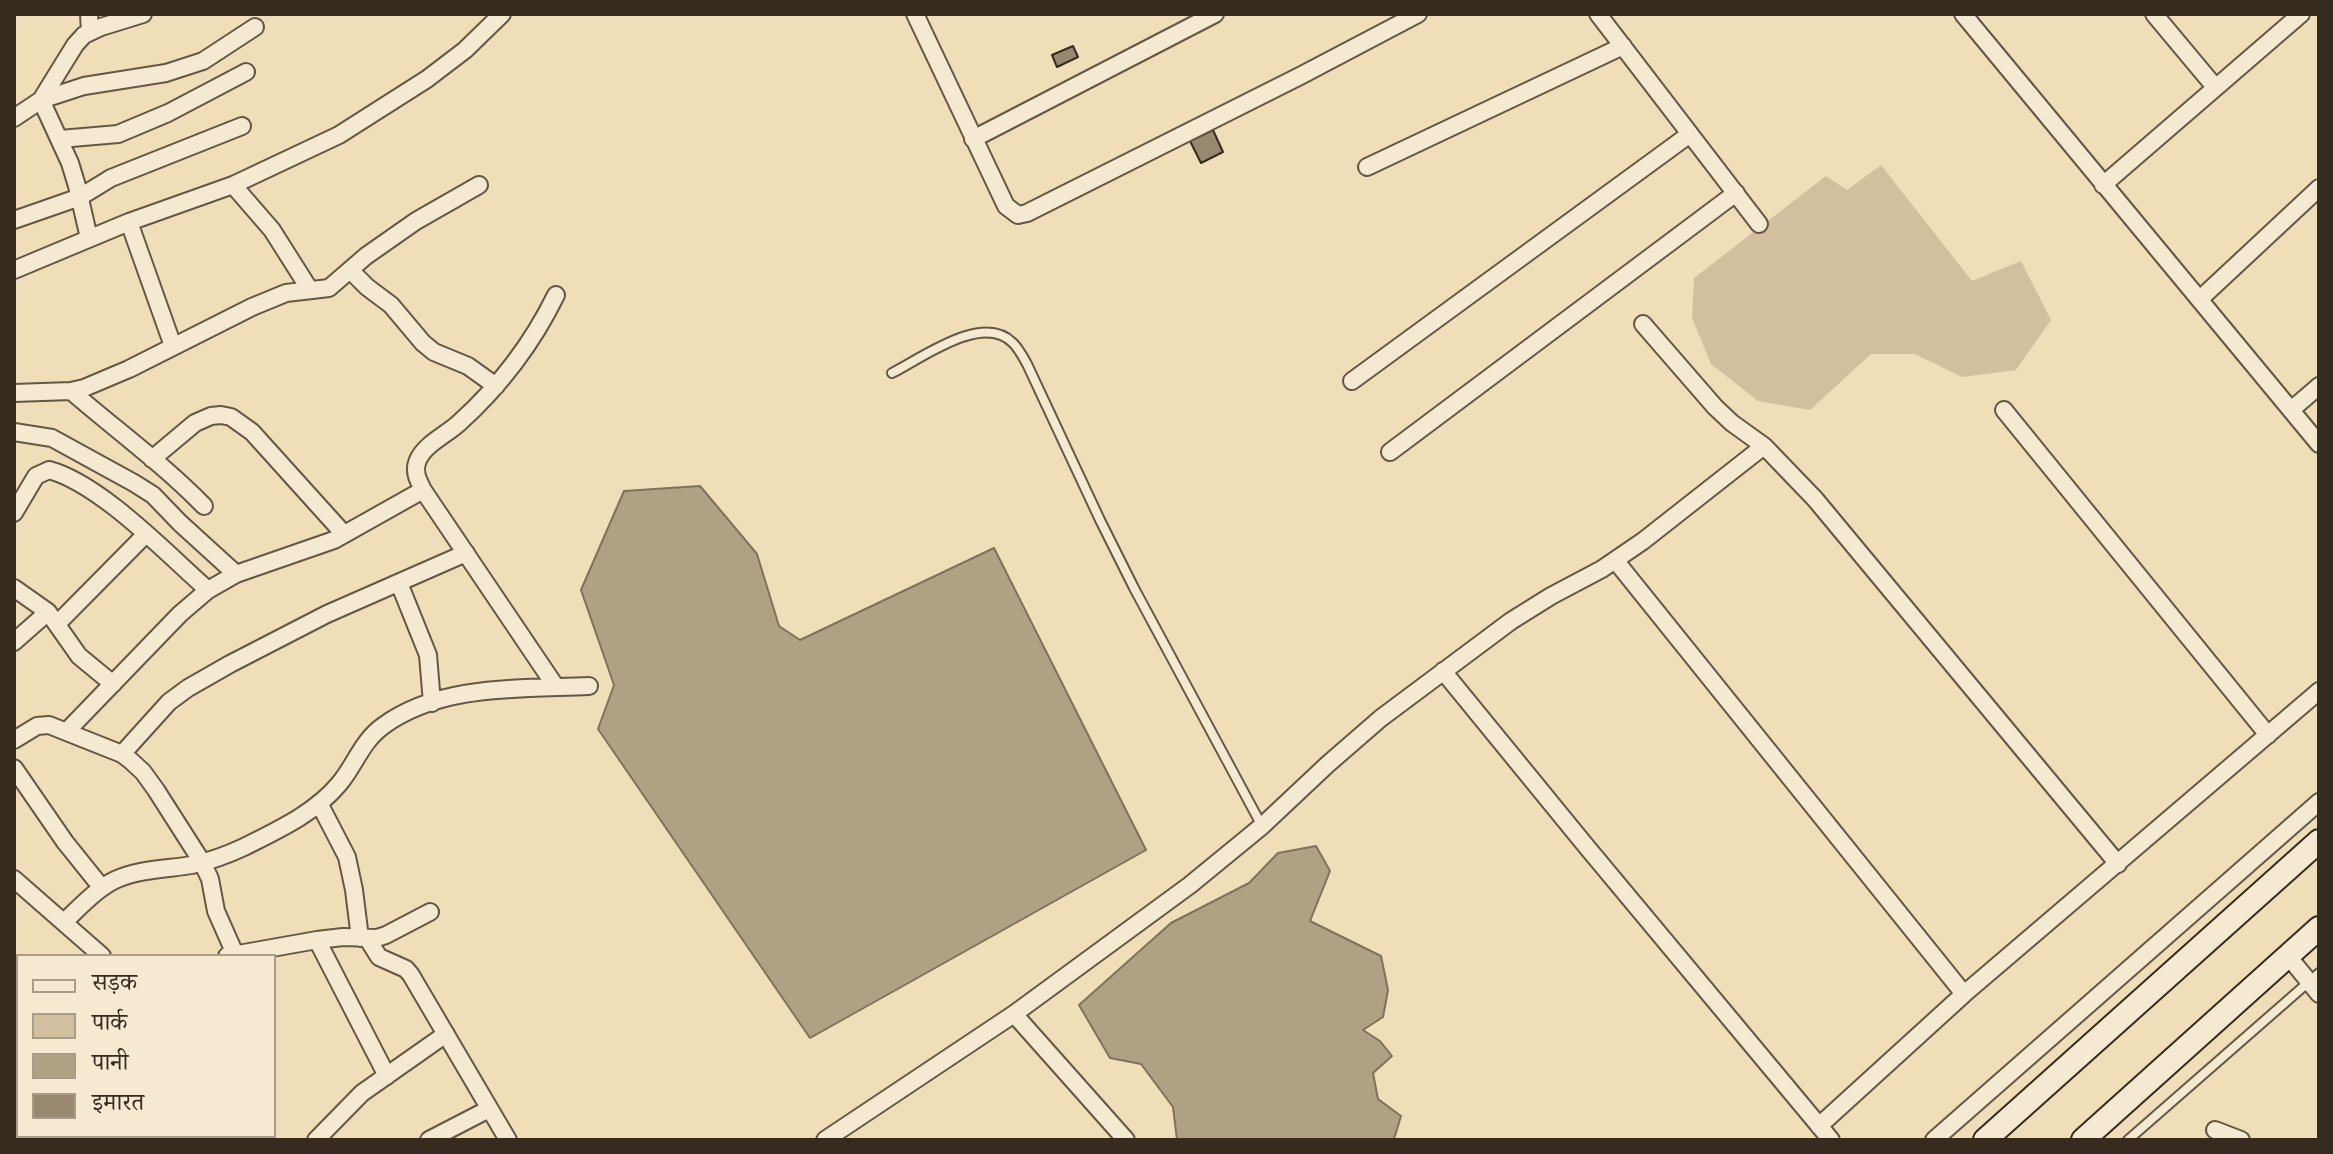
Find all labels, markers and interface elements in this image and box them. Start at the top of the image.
legend [16,954,276,1138]
text: सड़क [92,968,137,996]
text: पार्क [92,1008,127,1036]
text: पानी [92,1048,129,1076]
text: इमारत [92,1088,144,1116]

